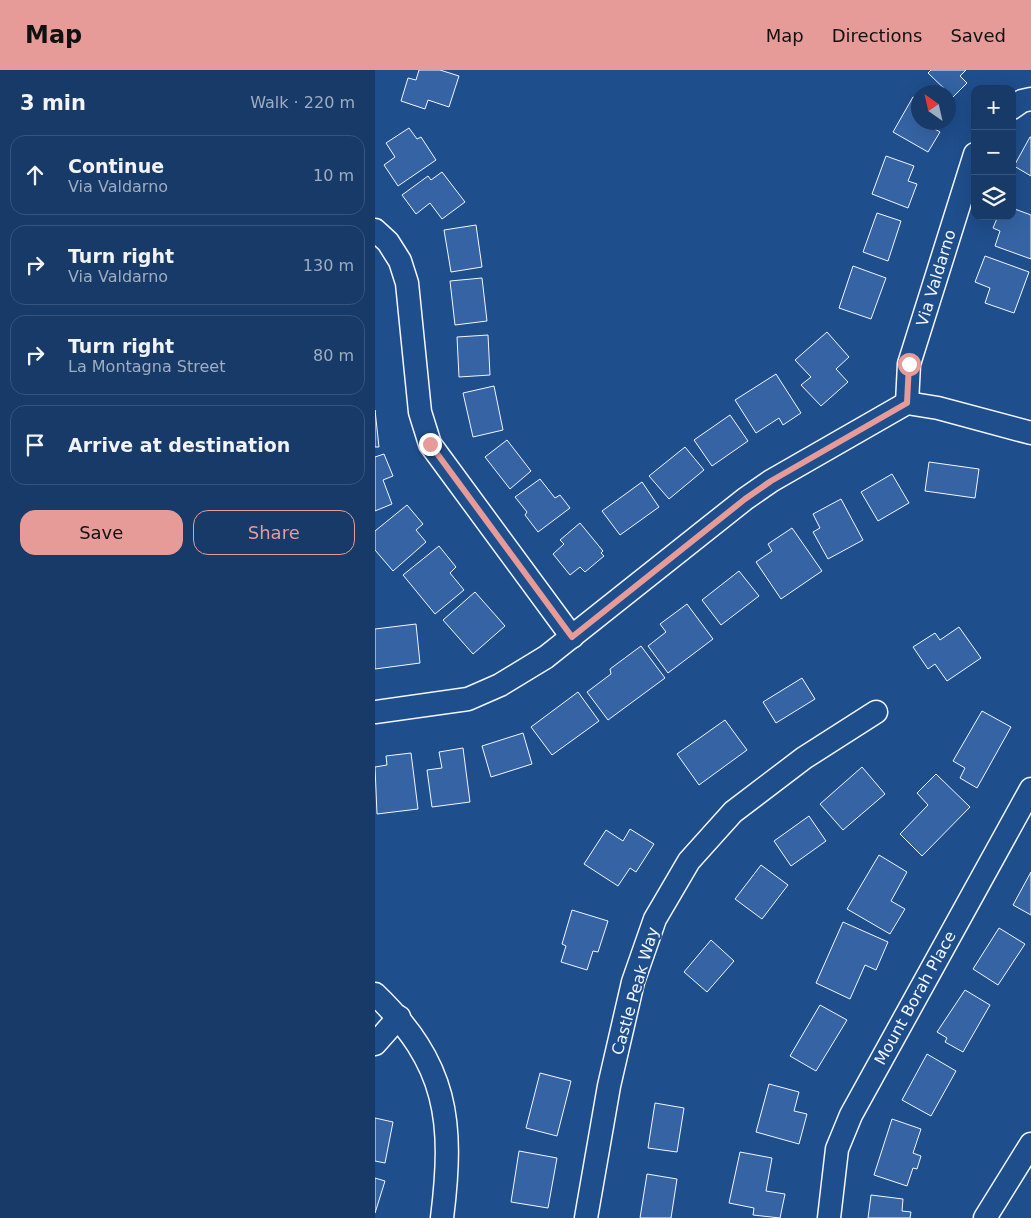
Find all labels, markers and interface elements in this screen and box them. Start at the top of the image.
text: Map [25,21,82,49]
text: Map [766,25,804,46]
text: Directions [832,25,922,46]
text: Saved [950,25,1006,46]
north arrow [911,85,956,130]
map controls [971,85,1016,220]
button: + [971,85,1016,130]
text: 3 min [20,91,86,115]
text: Walk · 220 m [250,93,355,112]
button: − [971,130,1016,175]
text: Continue [68,155,164,177]
icon: ahead [21,161,49,189]
text: 10 m [313,166,354,185]
button: layers [971,175,1016,220]
text: Via Valdarno [68,177,168,196]
street label: Via Valdarno [912,227,960,329]
text: Turn right [68,245,174,267]
icon: right [21,251,49,279]
text: 130 m [303,256,354,275]
text: Via Valdarno [68,267,168,286]
text: Turn right [68,335,174,357]
icon: right [21,341,49,369]
text: 80 m [313,346,354,365]
route start [898,353,921,376]
text: La Montagna Street [68,357,225,376]
icon: arrive [21,431,49,459]
route end [419,433,442,456]
text: Arrive at destination [68,434,290,456]
button: Save [20,510,183,555]
button: Share [193,510,355,555]
street label: Castle Peak Way [608,925,662,1057]
street label: Mount Borah Place [870,928,960,1068]

